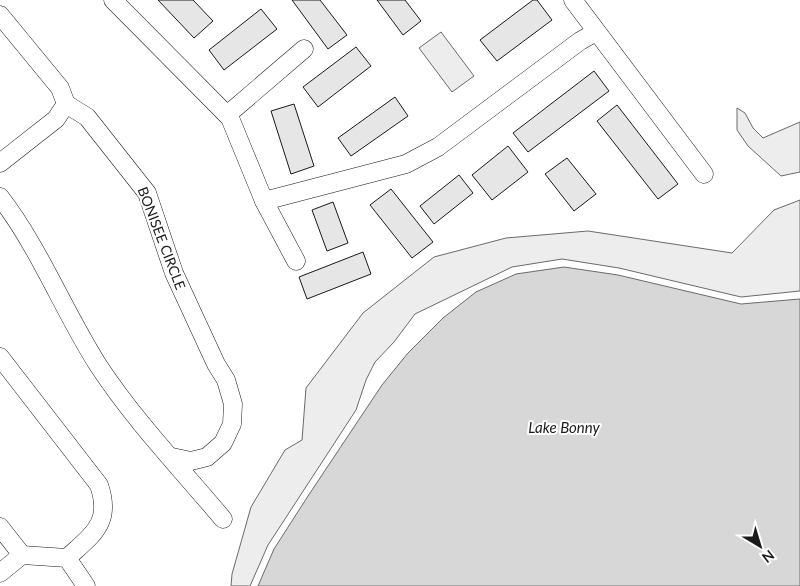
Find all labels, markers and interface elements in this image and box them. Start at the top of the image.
street label: BONISEE CIRCLE [135,184,189,292]
water label: Lake Bonny [528,418,601,436]
north arrow [735,521,785,571]
text: N [759,547,778,567]

